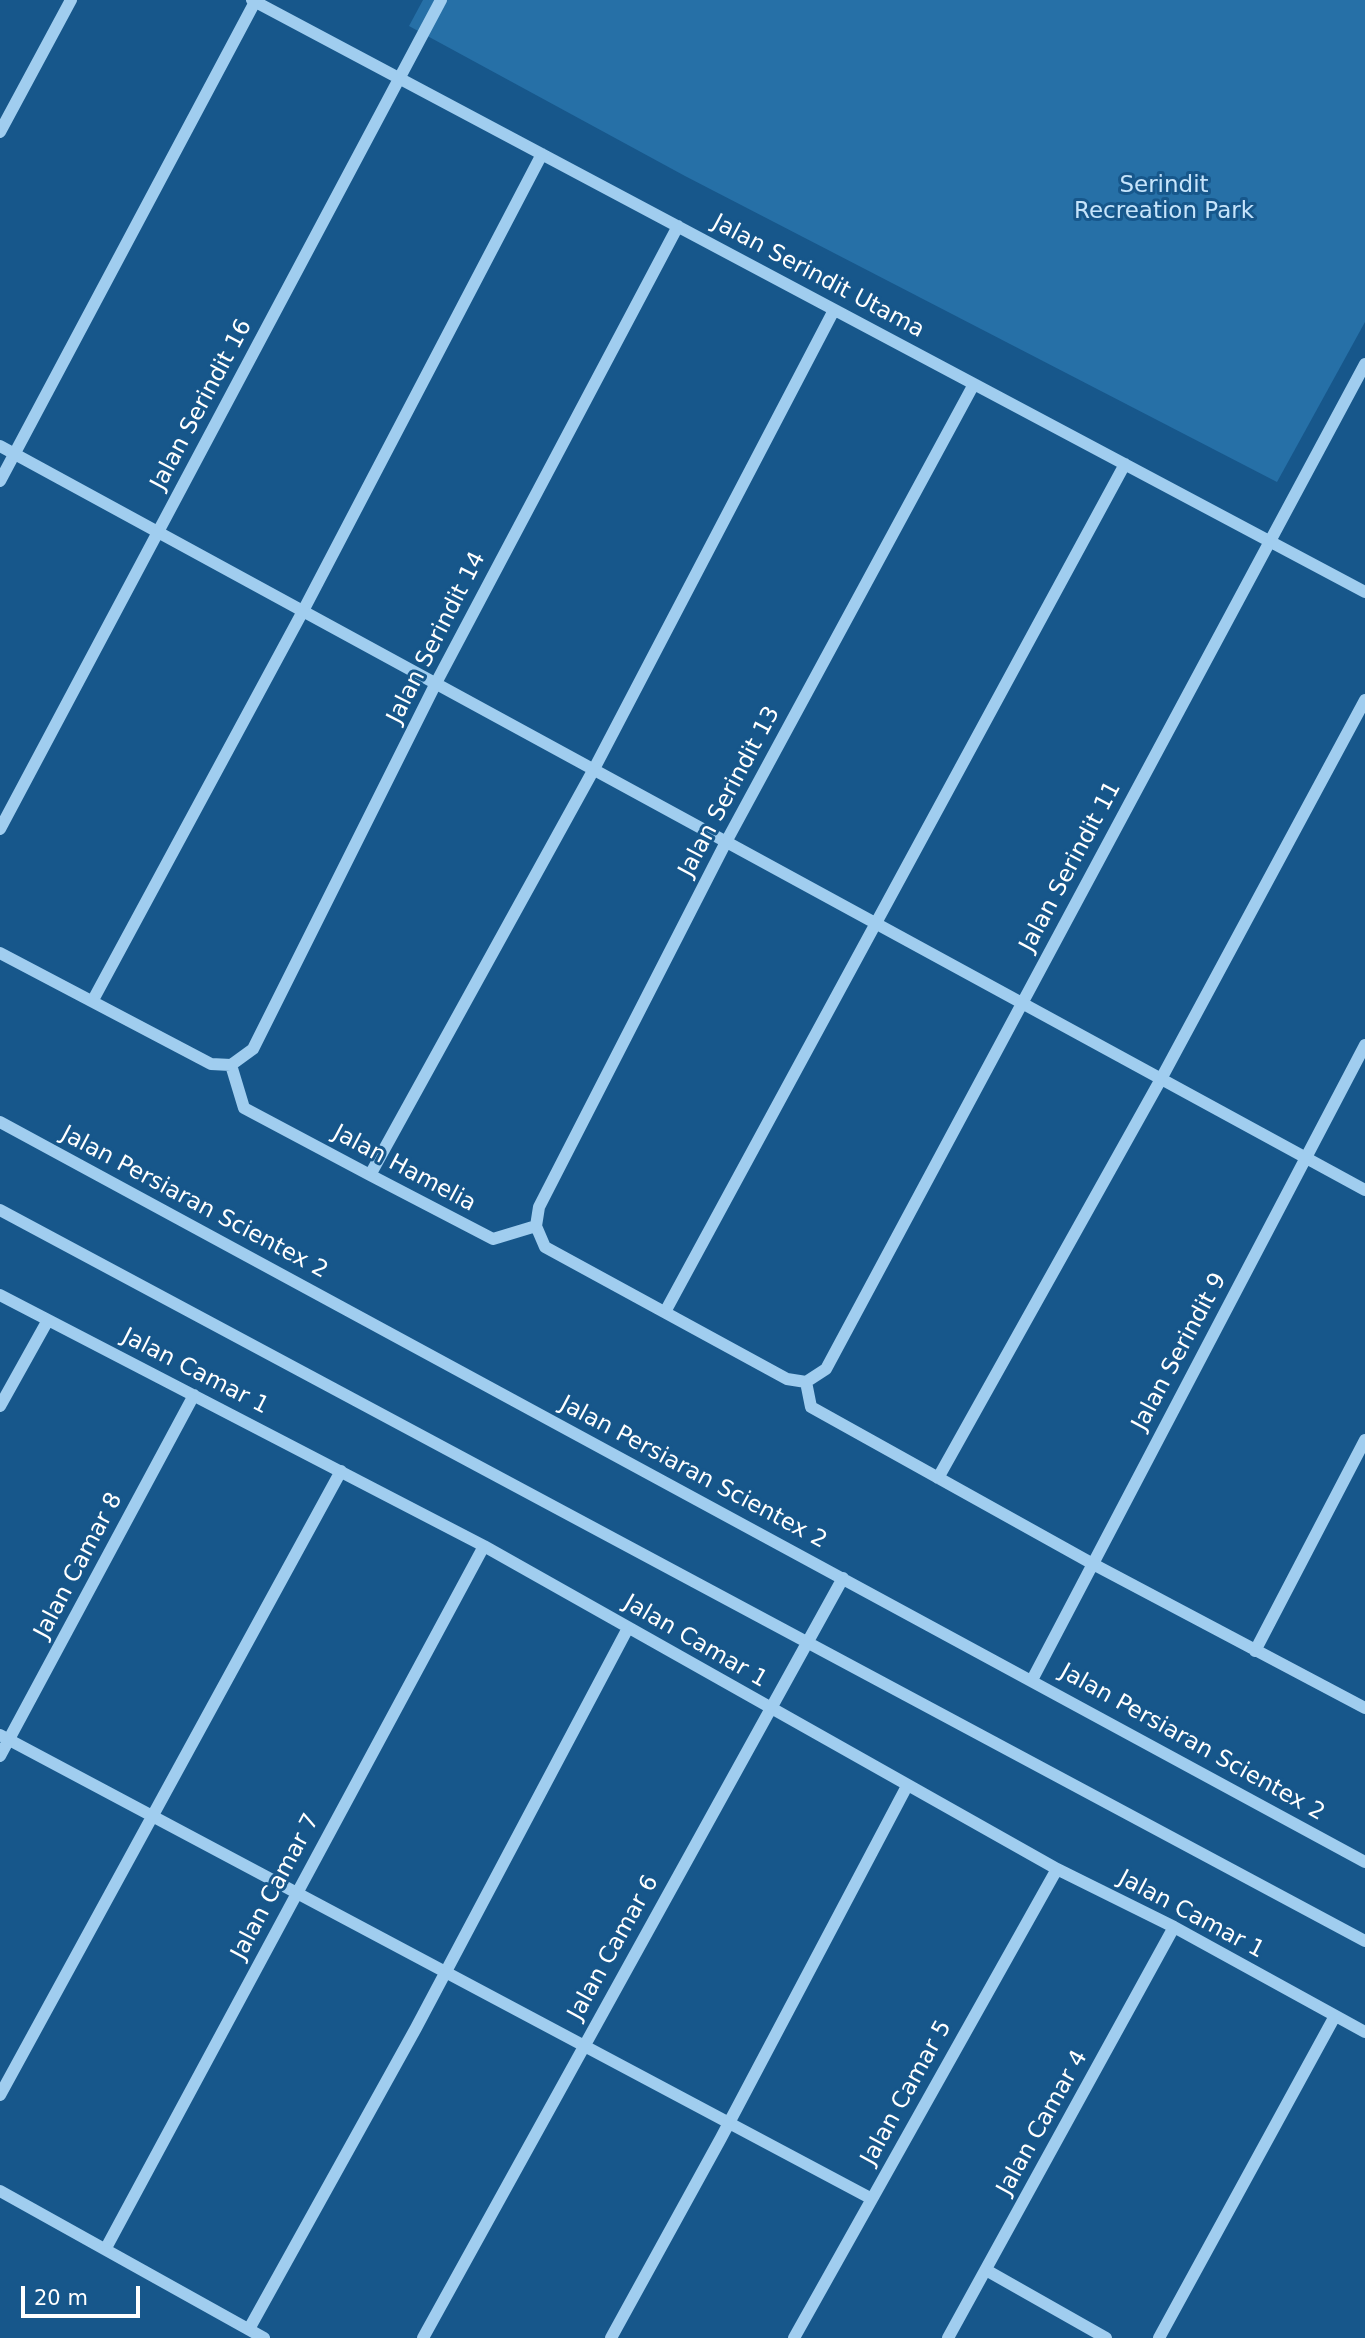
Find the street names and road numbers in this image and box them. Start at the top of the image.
street label: Jalan Serindit Utama [707,209,929,345]
street label: Jalan Serindit 16 [145,315,259,495]
street label: Jalan Serindit 14 [382,548,492,728]
street label: Jalan Serindit 13 [673,702,787,882]
street label: Jalan Serindit 11 [1014,777,1128,957]
street label: Jalan Hamelia [328,1120,480,1218]
street label: Jalan Persiaran Scientex 2 [56,1121,332,1285]
street label: Jalan Serindit 9 [1127,1269,1233,1435]
street label: Jalan Camar 1 [117,1323,273,1421]
street label: Jalan Persiaran Scientex 2 [555,1391,831,1555]
street label: Jalan Camar 8 [29,1488,129,1644]
street label: Jalan Camar 1 [618,1590,772,1694]
street label: Jalan Persiaran Scientex 2 [1055,1659,1329,1827]
street label: Jalan Camar 7 [226,1809,326,1965]
street label: Jalan Camar 1 [1113,1865,1269,1965]
street label: Jalan Camar 6 [563,1871,665,2025]
street label: Jalan Camar 5 [856,2016,958,2170]
street label: Jalan Camar 4 [992,2046,1094,2200]

